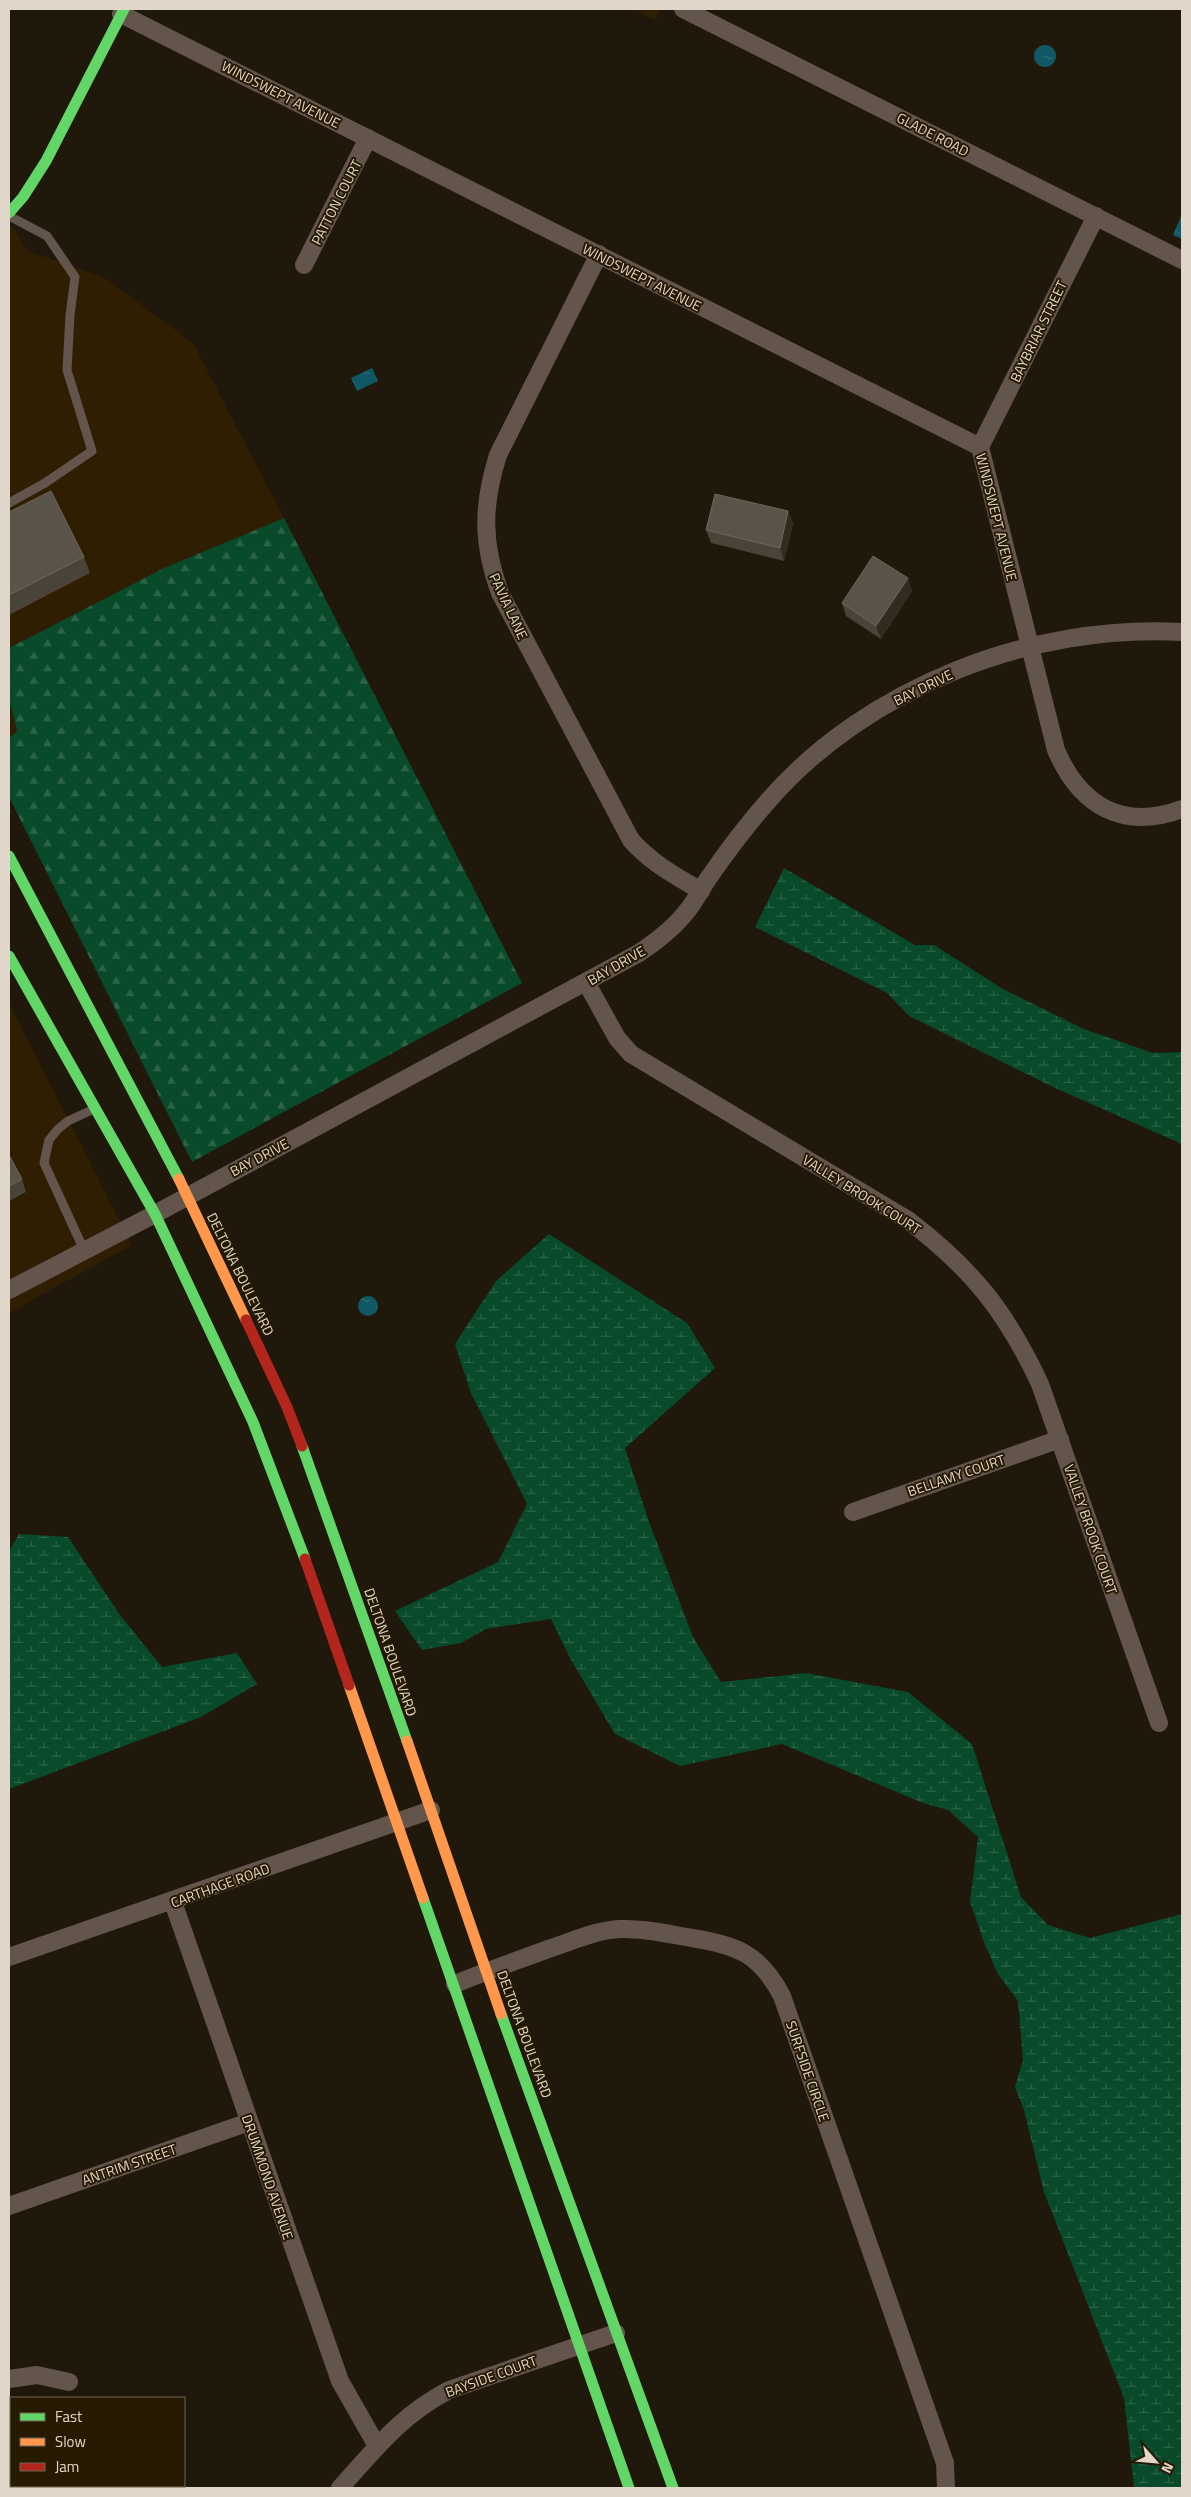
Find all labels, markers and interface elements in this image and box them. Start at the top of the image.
street label: WINDSWEPT AVENUE [218,55,344,133]
street label: GLADE ROAD [893,107,973,161]
street label: PATTON COURT [305,155,367,248]
street label: WINDSWEPT AVENUE [579,238,705,316]
street label: BAYBRIAR STREET [1004,276,1072,385]
street label: WINDSWEPT AVENUE [971,451,1023,583]
street label: PAVIA LANE [484,569,534,643]
street label: BAY DRIVE [890,663,956,710]
street label: BAY DRIVE [583,940,649,990]
street label: BAY DRIVE [226,1133,292,1181]
street label: VALLEY BROOK COURT [799,1149,926,1239]
street label: DELTONA BOULEVARD [202,1209,280,1339]
street label: BELLAMY COURT [904,1448,1008,1502]
street label: VALLEY BROOK COURT [1059,1461,1123,1597]
street label: DELTONA BOULEVARD [359,1585,423,1719]
street label: CARTHAGE ROAD [168,1857,272,1913]
street label: DELTONA BOULEVARD [492,1967,558,2101]
street label: SURFSIDE CIRCLE [781,2018,835,2124]
street label: DRUMMOND AVENUE [237,2112,299,2243]
street label: ANTRIM STREET [79,2138,180,2190]
street label: BAYSIDE COURT [442,2350,540,2402]
legend [10,2397,185,2487]
text: Fast [55,2405,83,2428]
text: Slow [55,2430,86,2453]
north arrow [1131,2437,1181,2487]
text: Jam [55,2455,79,2478]
text: N [1156,2459,1180,2477]

